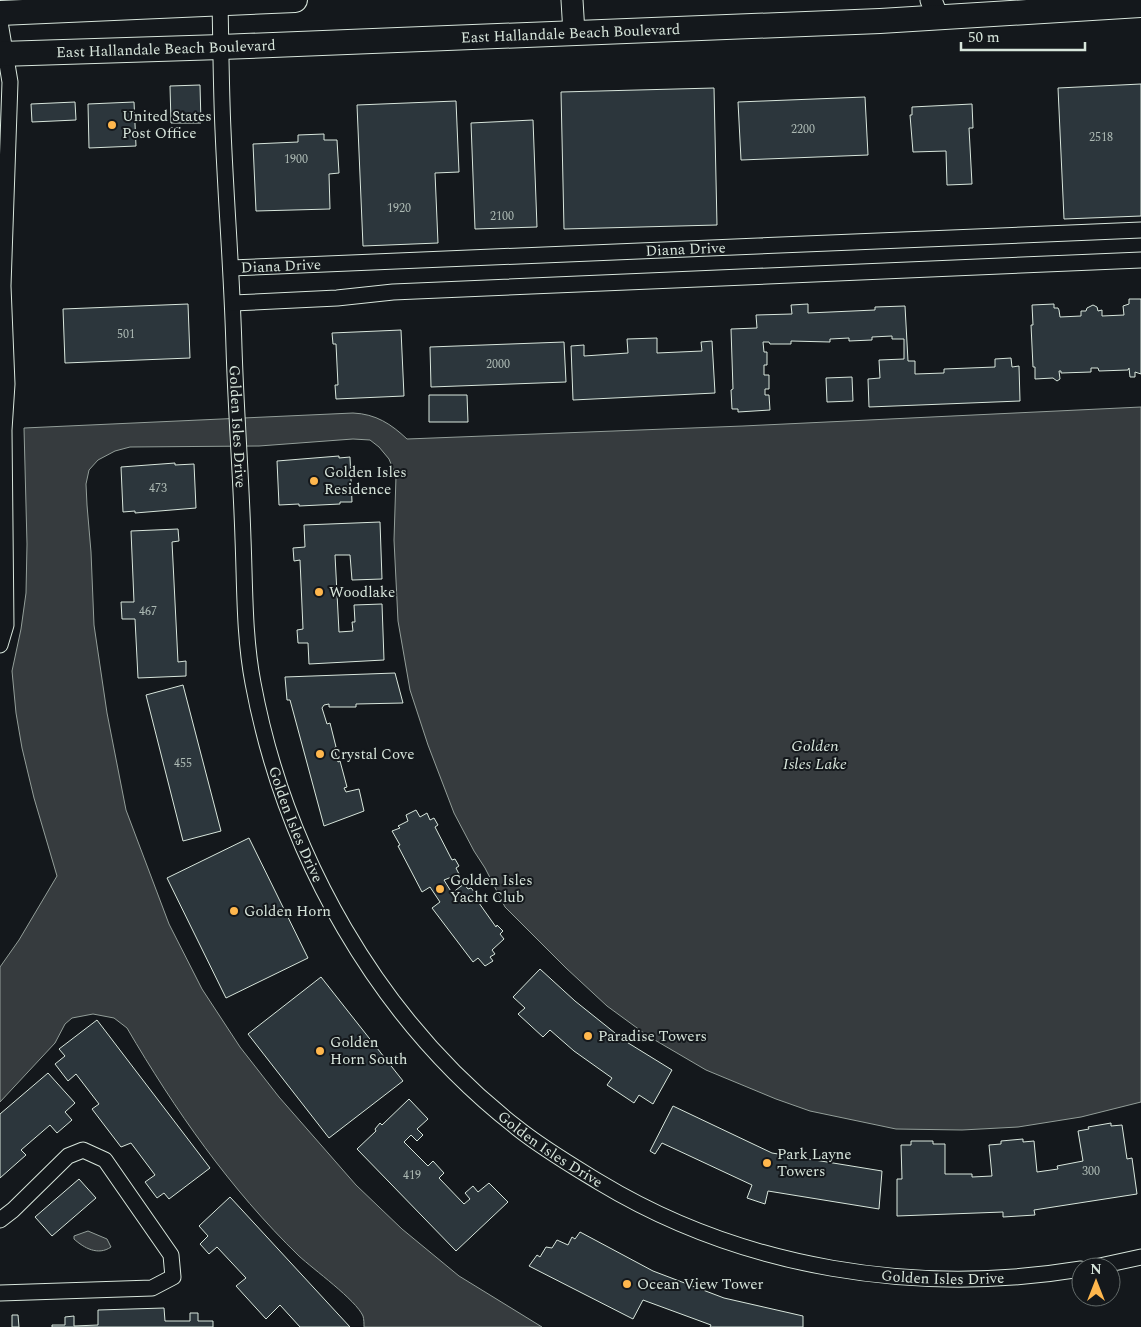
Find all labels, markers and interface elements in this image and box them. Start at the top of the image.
street label: East Hallandale Beach Boulevard [460,18,681,50]
scale bar [961,20,1085,52]
text: 50 m [968,26,1000,49]
street label: East Hallandale Beach Boulevard [56,34,276,64]
place label: United States Post Office [122,105,212,145]
marker: United States Post Office [106,119,118,131]
house number: 2200 [791,120,815,139]
house number: 2518 [1089,128,1113,147]
house number: 1900 [284,150,308,169]
house number: 1920 [387,199,411,218]
house number: 2100 [490,207,514,226]
street label: Diana Drive [645,236,726,263]
street label: Diana Drive [240,253,322,280]
house number: 501 [117,325,135,344]
house number: 2000 [486,355,510,374]
street label: Golden Isles Drive [223,365,252,489]
place label: Golden Isles Residence [324,461,407,501]
marker: Golden Isles Residence [308,475,320,487]
house number: 473 [149,479,167,498]
place label: Woodlake [329,581,395,604]
marker: Woodlake [313,586,325,598]
house number: 467 [139,602,157,621]
water label: Golden Isles Lake [783,734,847,776]
place label: Crystal Cove [330,743,415,766]
marker: Crystal Cove [314,748,326,760]
house number: 455 [174,754,192,773]
street label: Golden Isles Drive [262,763,329,887]
place label: Golden Isles Yacht Club [450,869,533,909]
marker: Golden Isles Yacht Club [434,883,446,895]
place label: Golden Horn [244,900,331,923]
marker: Golden Horn [228,905,240,917]
place label: Paradise Towers [598,1025,707,1048]
marker: Paradise Towers [582,1030,594,1042]
place label: Golden Horn South [330,1031,408,1071]
marker: Golden Horn South [314,1045,326,1057]
street label: Golden Isles Drive [492,1105,607,1194]
place label: Park Layne Towers [777,1143,852,1183]
marker: Park Layne Towers [761,1157,773,1169]
house number: 300 [1082,1162,1100,1181]
house number: 419 [403,1166,421,1185]
north arrow [1071,1257,1121,1307]
text: N [1090,1259,1102,1280]
street label: Golden Isles Drive [880,1264,1005,1291]
place label: Ocean View Tower [637,1273,764,1296]
marker: Ocean View Tower [621,1278,633,1290]

